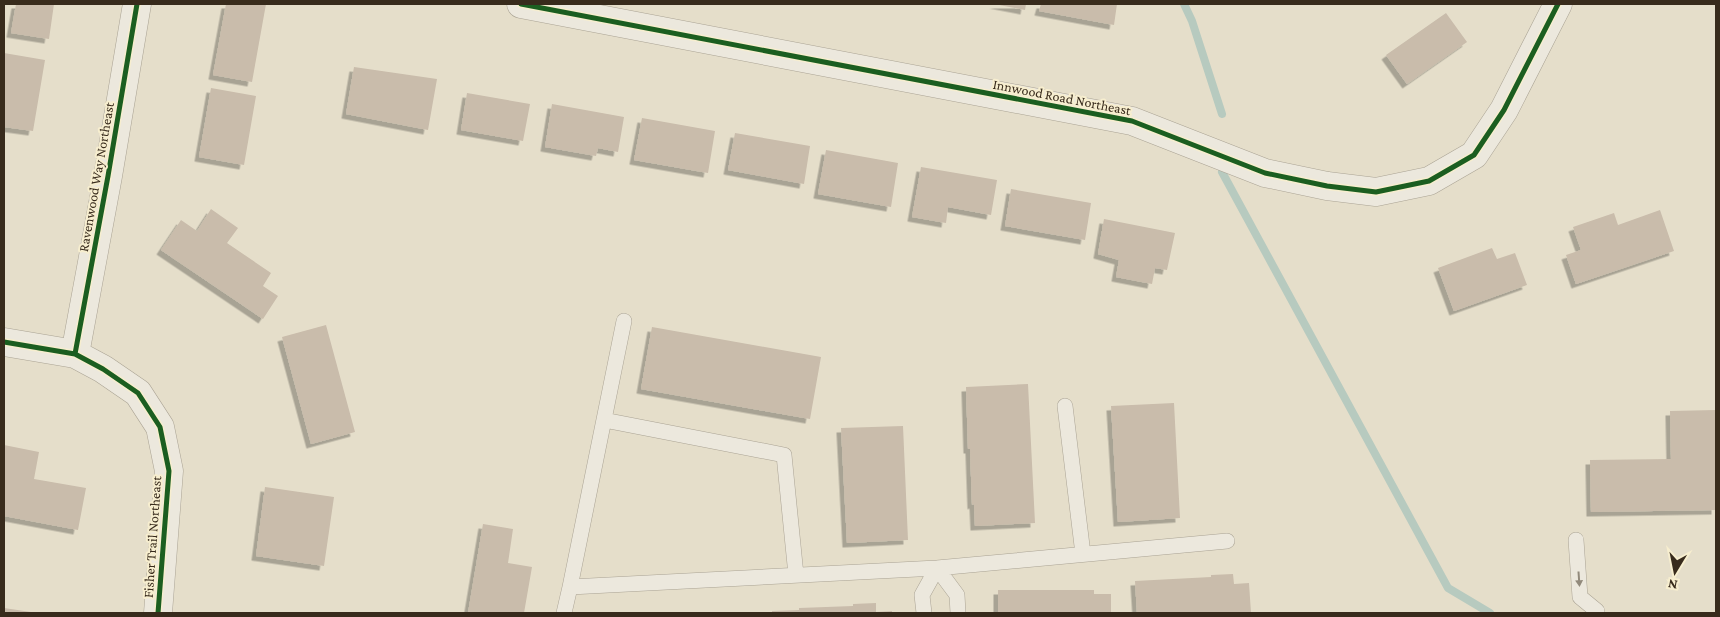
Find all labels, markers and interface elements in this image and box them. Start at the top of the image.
street label: Innwood Road Northeast [992,76,1133,118]
street label: Ravenwood Way Northeast [75,101,117,253]
street label: Fisher Trail Northeast [140,475,164,598]
north arrow [1650,547,1700,597]
one-way arrow [1575,571,1583,587]
text: N [1666,576,1679,594]

